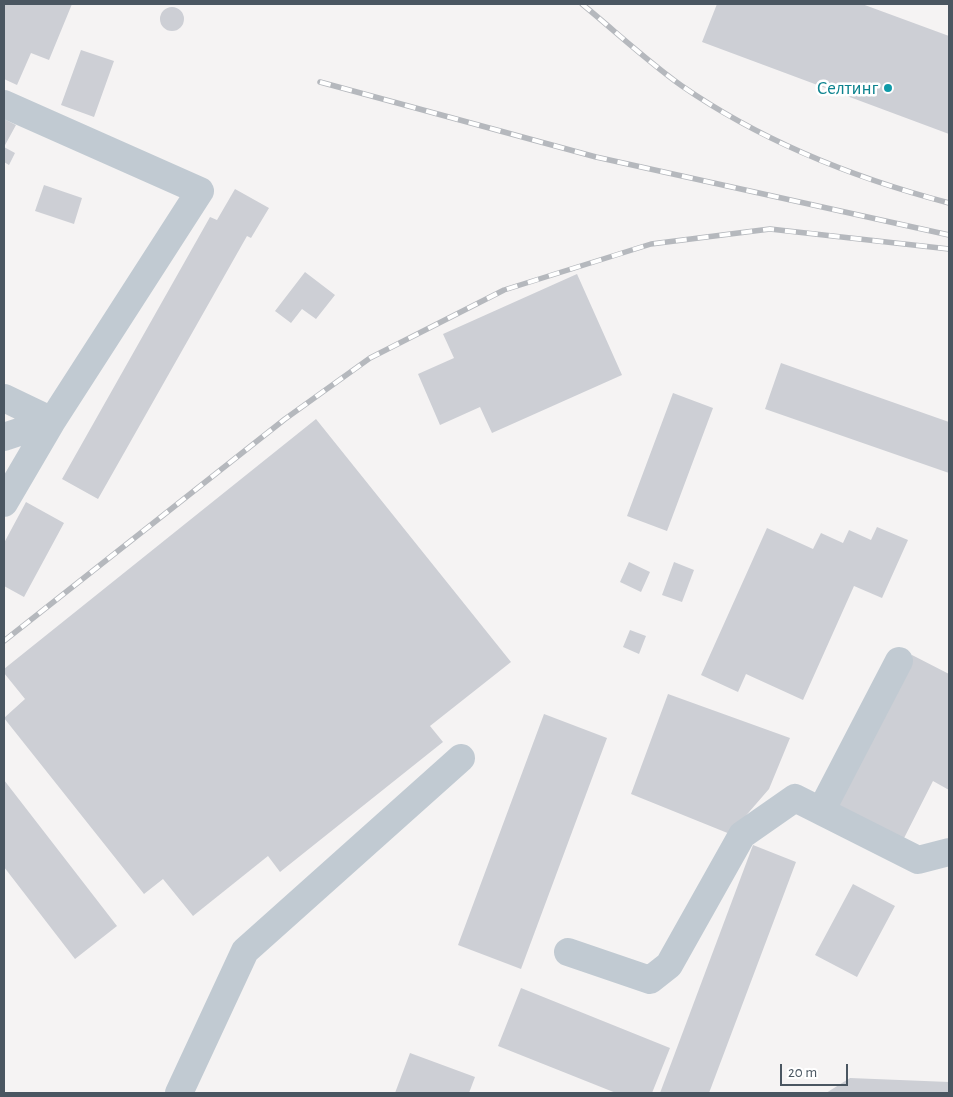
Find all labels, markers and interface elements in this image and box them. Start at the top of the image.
place label: Селтинг [817,77,878,99]
marker: Селтинг [882,82,894,94]
scale bar [783,1054,850,1086]
text: 20 m [788,1065,817,1080]

